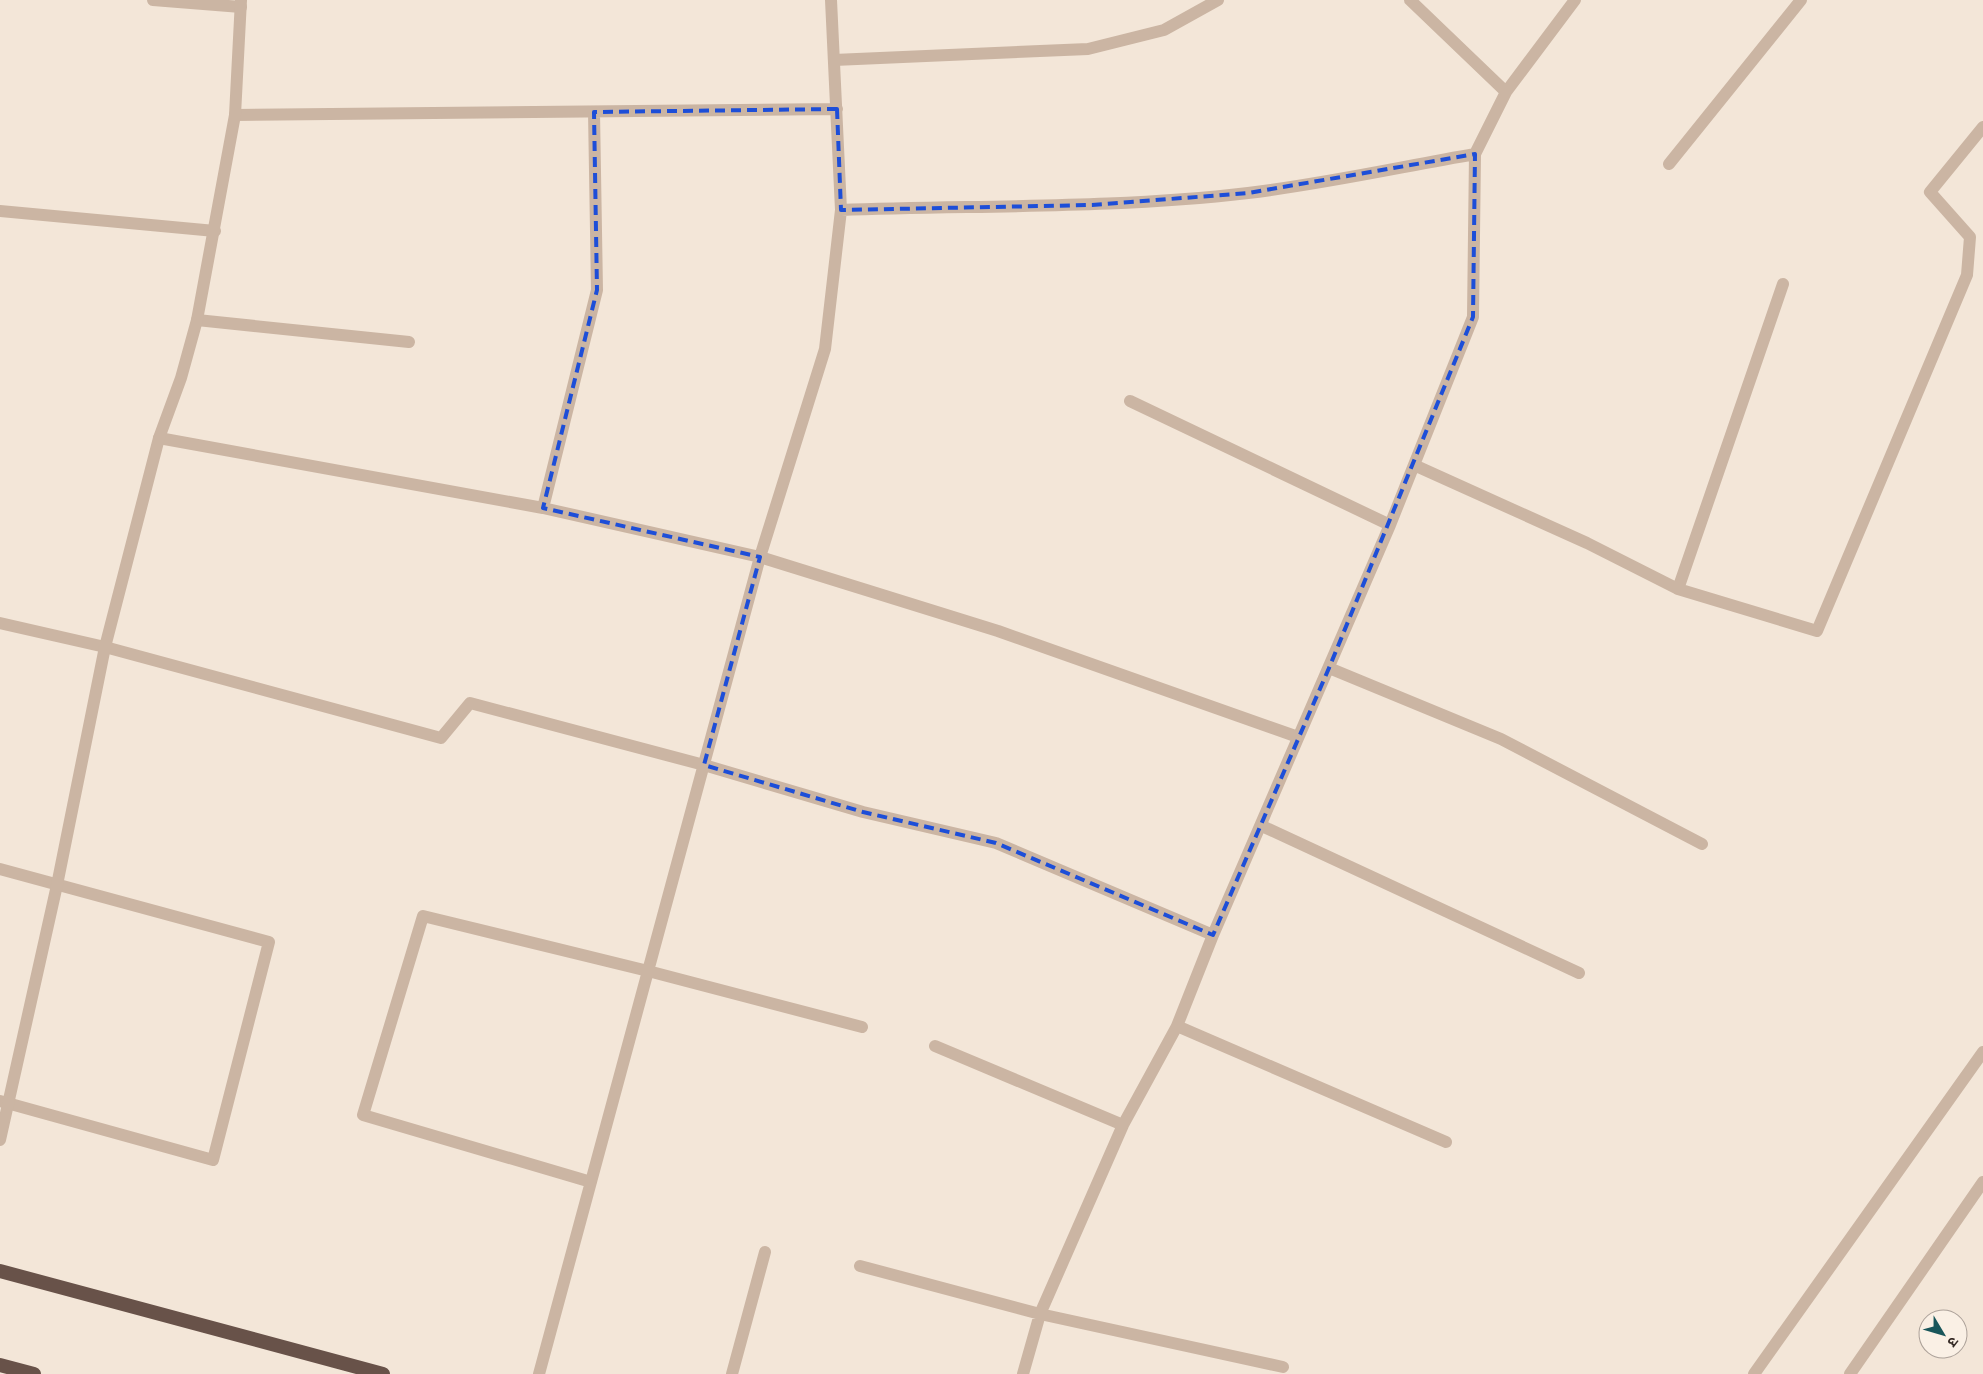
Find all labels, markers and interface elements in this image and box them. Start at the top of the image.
north arrow [1918,1309,1968,1359]
text: उ [1943,1333,1963,1351]

